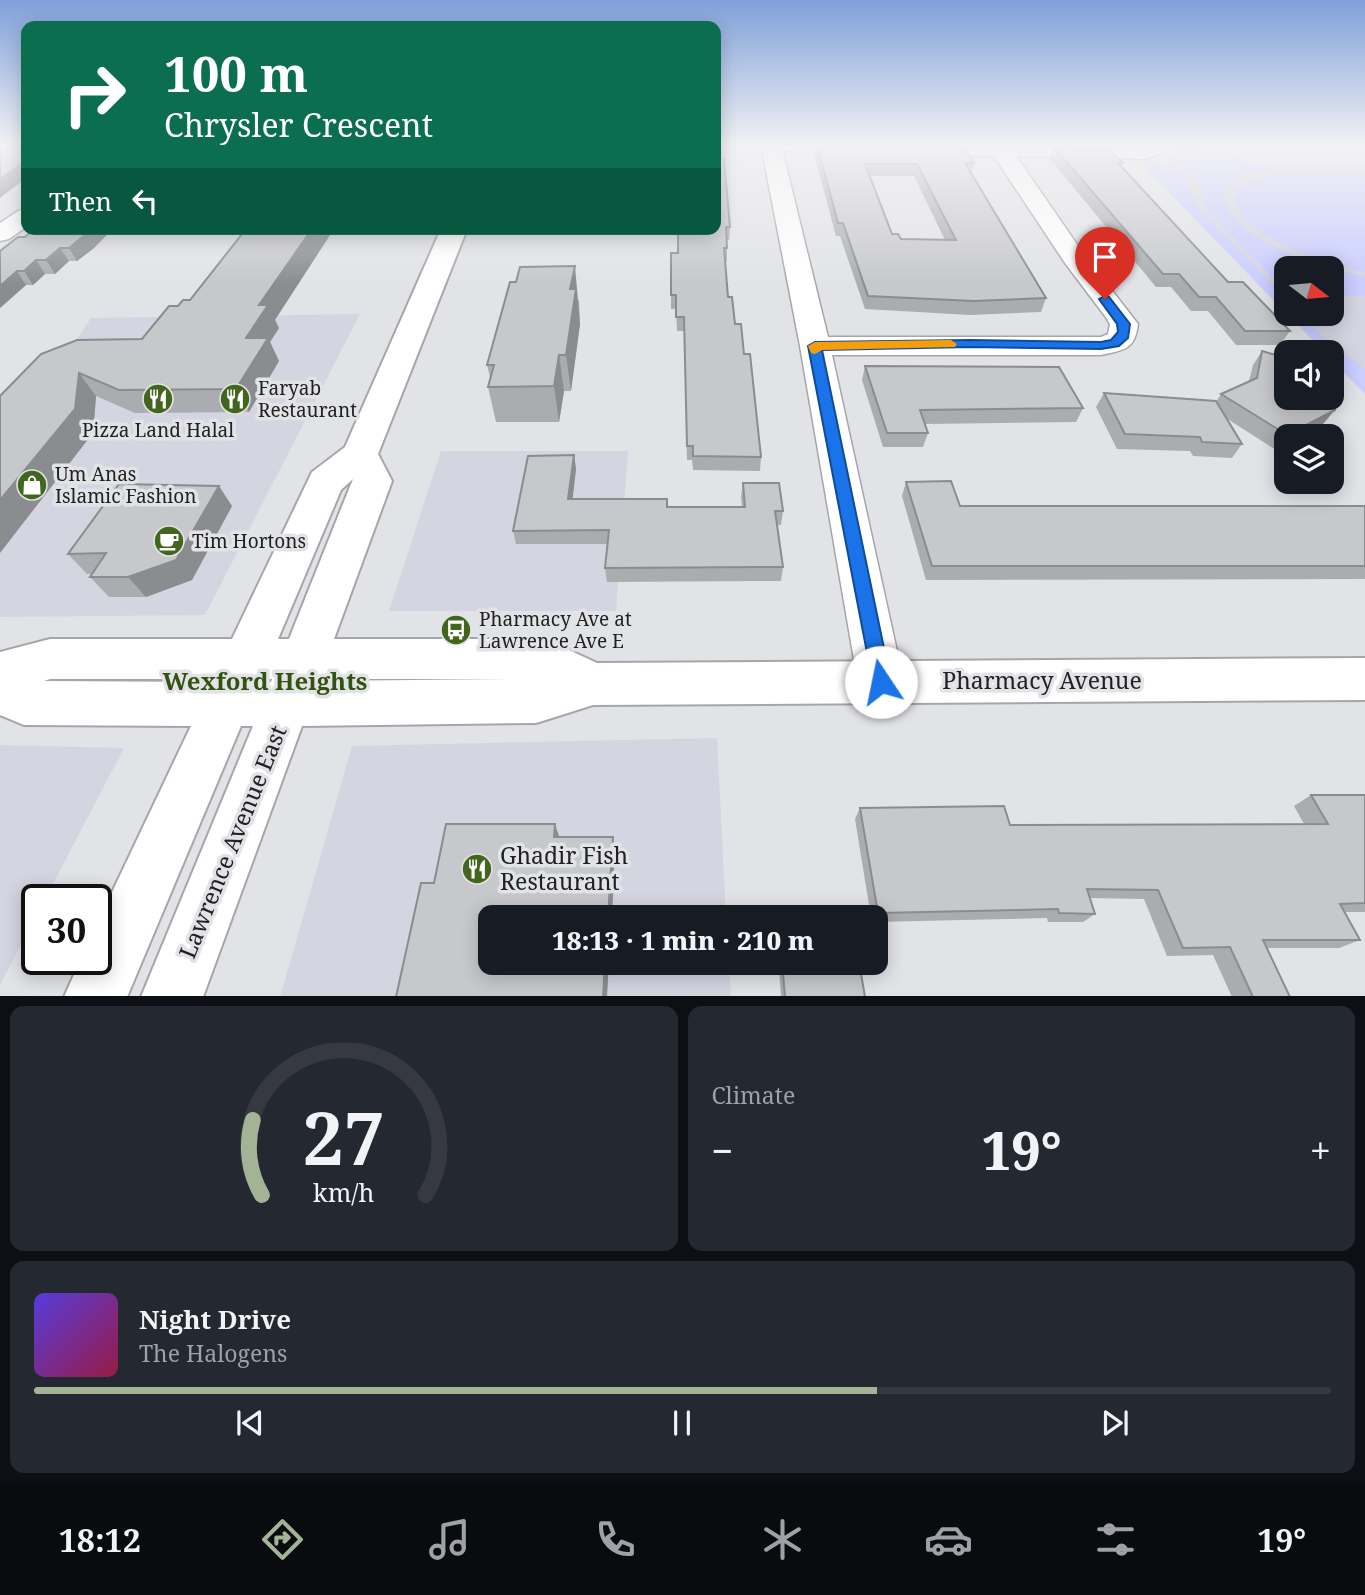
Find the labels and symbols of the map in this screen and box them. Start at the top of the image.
pin [1075,227,1135,299]
north arrow [1274,256,1344,326]
place label: Faryab Restaurant [258,375,357,423]
restaurant icon: Pizza Land Halal [141,382,175,416]
restaurant icon: Faryab Restaurant [218,382,252,416]
place label: Pizza Land Halal [82,417,234,443]
place label: Um Anas Islamic Fashion [55,461,197,509]
shop icon: Um Anas Islamic Fashion [15,468,49,502]
cafe icon: Tim Hortons [152,524,186,558]
place label: Tim Hortons [192,528,306,554]
place label: Pharmacy Ave at Lawrence Ave E [479,606,632,654]
bus stop icon: Pharmacy Ave at Lawrence Ave E [439,613,473,647]
position arrow [844,645,918,719]
district label: Wexford Heights [163,664,367,697]
street label: Pharmacy Avenue [942,664,1142,696]
street label: Lawrence Avenue East [171,720,293,963]
place label: Ghadir Fish Restaurant [500,839,628,897]
restaurant icon: Ghadir Fish Restaurant [460,852,494,886]
speed limit sign: 30 [21,884,112,975]

